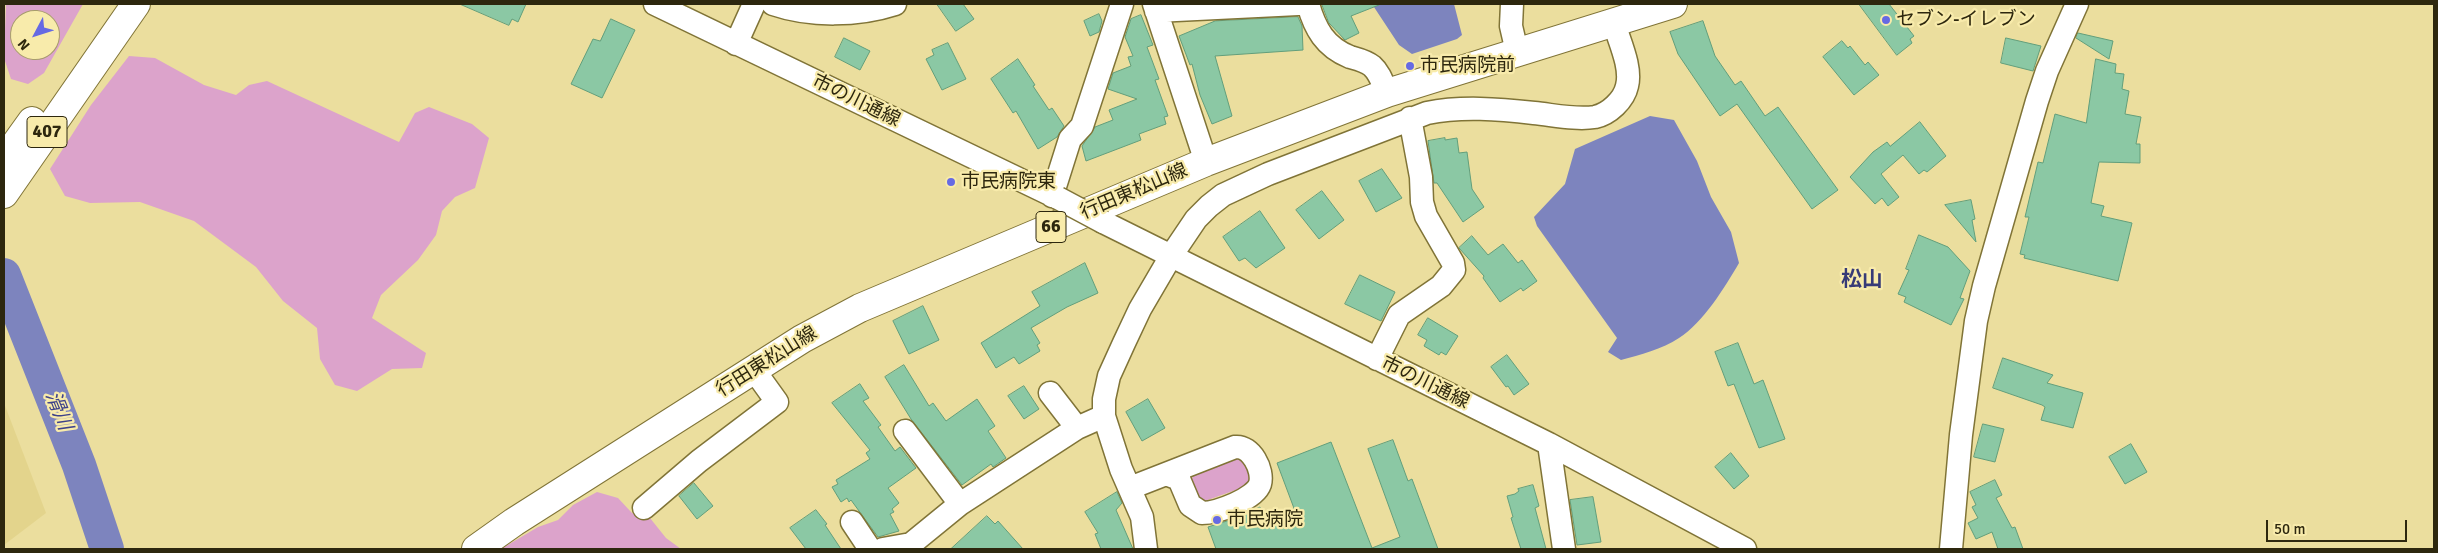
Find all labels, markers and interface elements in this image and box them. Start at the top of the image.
place label: セブン-イレブン [1896,9,2036,31]
north arrow [10,10,60,60]
marker: セブン-イレブン [1880,14,1892,26]
text: N [14,35,34,54]
place label: 市民病院前 [1420,55,1515,77]
marker: 市民病院前 [1404,60,1416,72]
street label: 市の川通線 [808,70,904,132]
road number: 407 [27,116,67,148]
street label: 行田東松山線 [1077,159,1191,225]
place label: 市民病院東 [961,171,1056,193]
marker: 市民病院東 [945,176,957,188]
road number: 66 [1036,212,1066,242]
district label: 松山 [1841,267,1883,293]
street label: 行田東松山線 [713,322,821,402]
street label: 市の川通線 [1377,352,1473,414]
water label: 滑川 [39,388,77,434]
place label: 市民病院 [1227,509,1303,531]
scale bar [2268,510,2409,542]
marker: 市民病院 [1211,514,1223,526]
text: 50 m [2274,520,2305,538]

